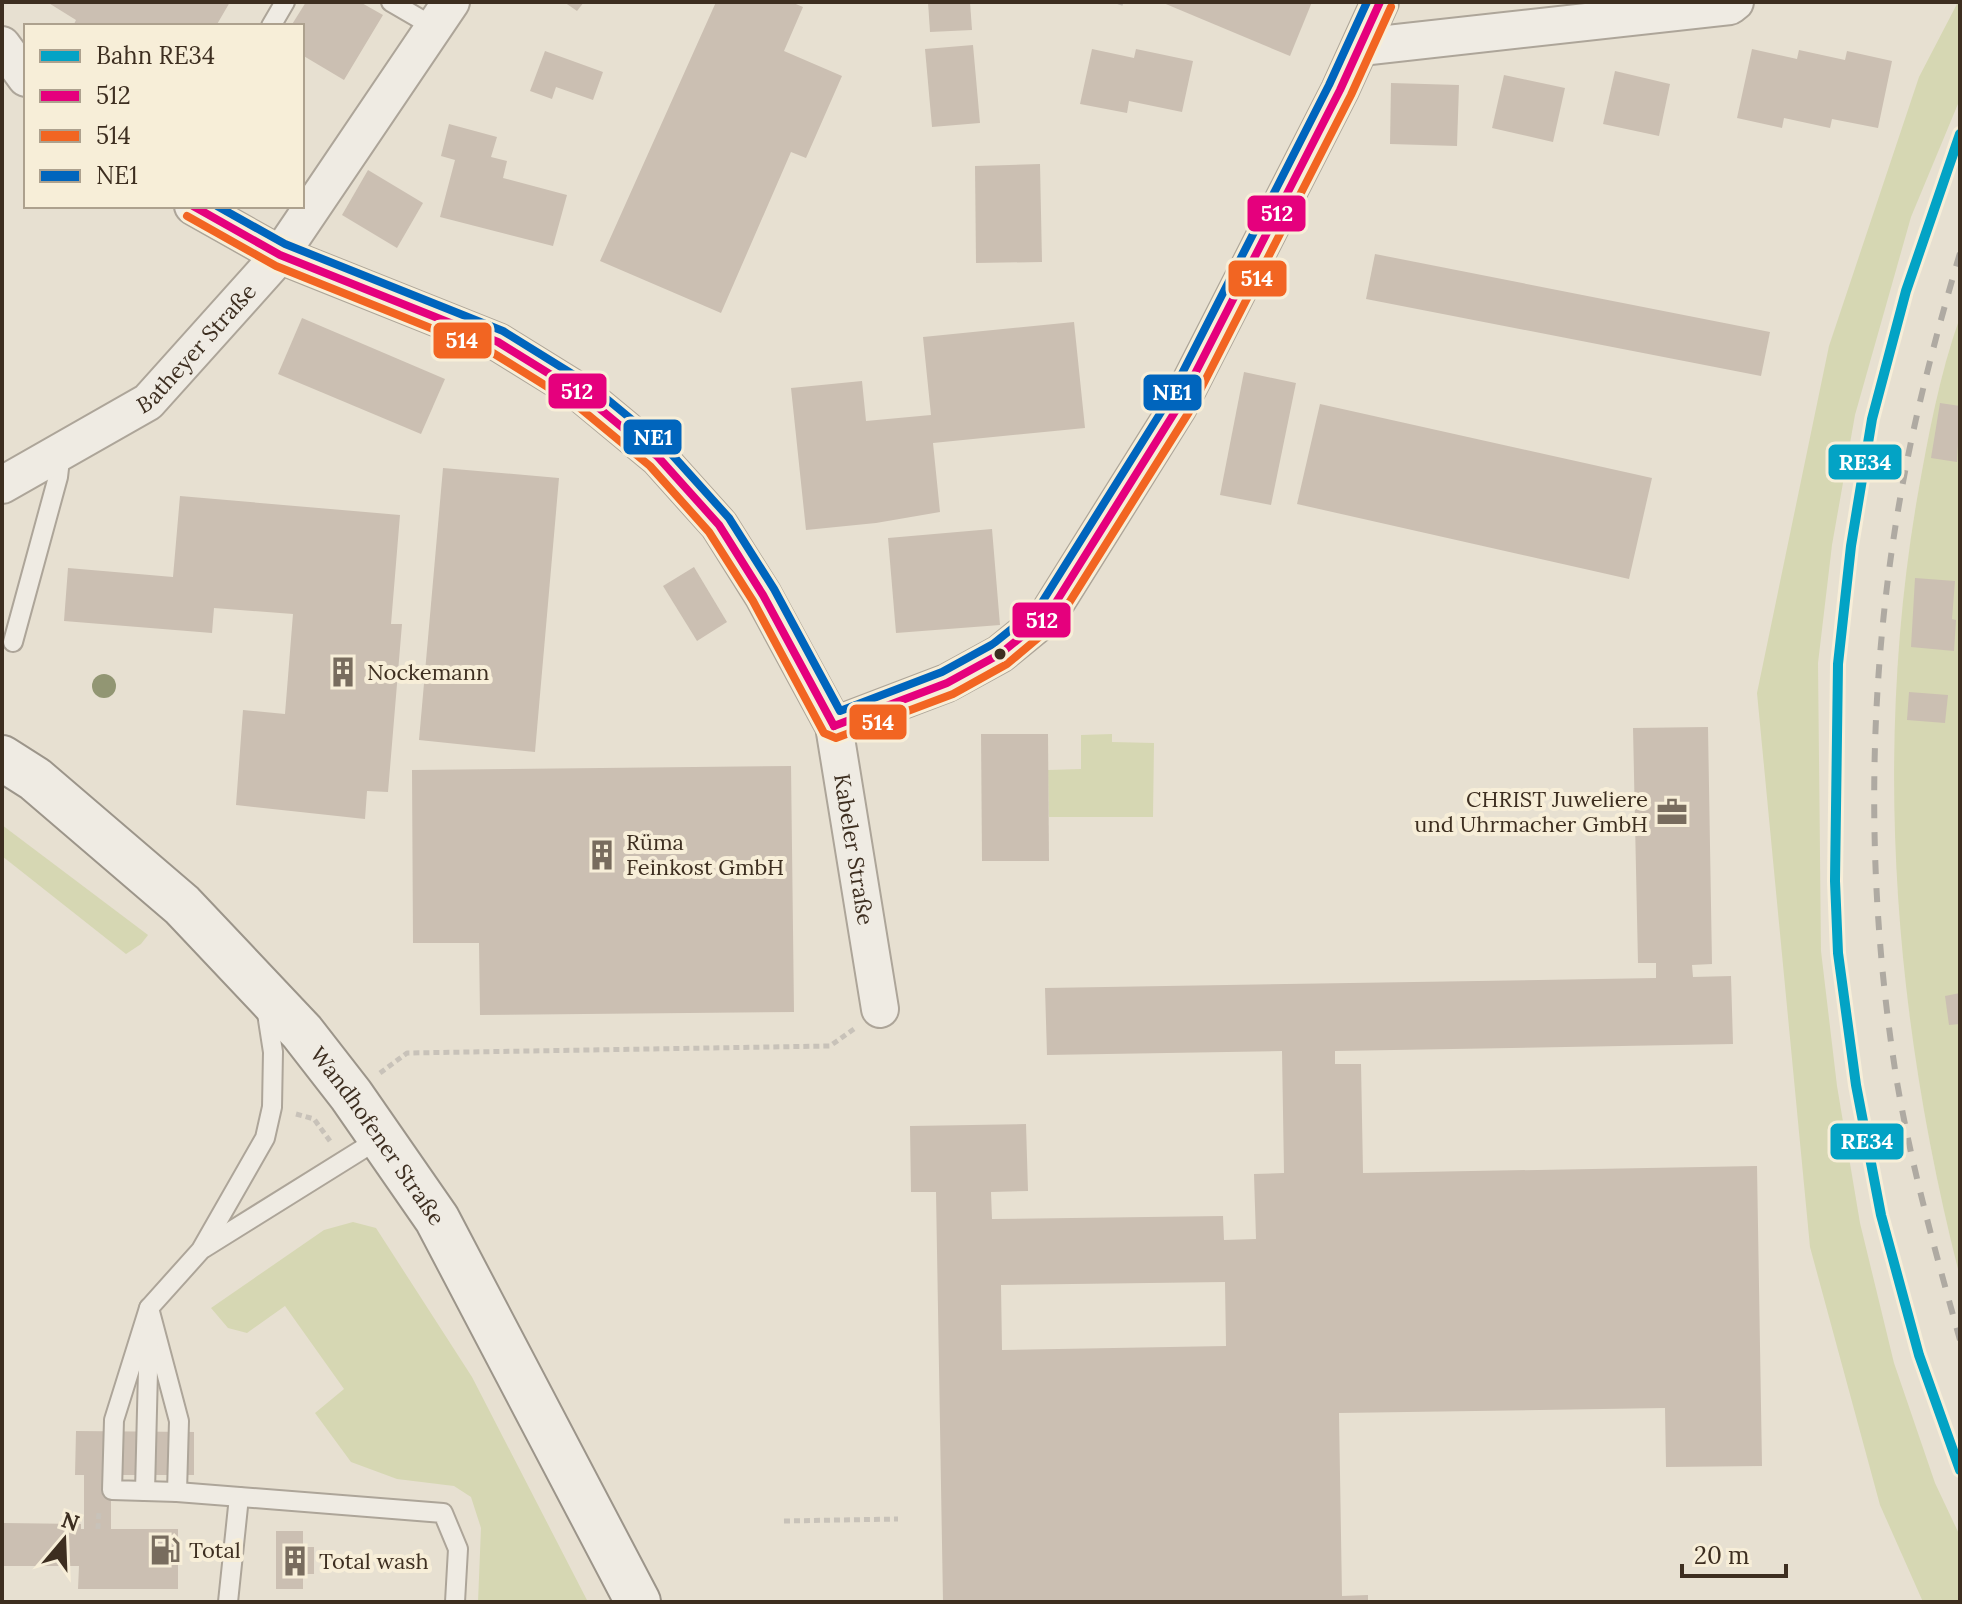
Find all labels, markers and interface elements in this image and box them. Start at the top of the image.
legend [24,24,304,208]
text: Bahn RE34 [96,40,215,71]
text: 512 [96,80,131,111]
text: 514 [96,120,131,151]
text: NE1 [96,160,138,191]
line badge: 512 [1246,194,1307,233]
text: 512 [1261,199,1293,227]
line badge: 514 [1227,259,1288,298]
text: 514 [1241,264,1273,292]
street label: Batheyer Straße [132,277,262,419]
line badge: 514 [432,321,493,360]
text: 514 [446,326,478,354]
line badge: 512 [547,372,608,410]
line badge: NE1 [1142,373,1203,412]
text: 512 [561,377,593,405]
text: NE1 [1152,378,1192,406]
line badge: NE1 [622,418,683,456]
text: NE1 [633,423,673,451]
line badge: RE34 [1827,443,1903,481]
text: RE34 [1838,448,1892,476]
line badge: 512 [1011,601,1072,639]
text: 512 [1026,606,1058,634]
unlabelled marker [992,646,1008,662]
building icon: Nockemann [326,655,360,689]
place label: Nockemann [367,658,489,686]
line badge: 514 [848,703,908,741]
text: 514 [862,708,894,736]
street label: Kabeler Straße [828,772,880,927]
place label: CHRIST Juweliere und Uhrmacher GmbH [1414,785,1648,838]
office icon: CHRIST Juweliere und Uhrmacher GmbH [1655,795,1689,829]
place label: Rüma Feinkost GmbH [626,828,784,881]
building icon: Rüma Feinkost GmbH [585,838,619,872]
street label: Wandhofener Straße [304,1041,451,1231]
line badge: RE34 [1829,1122,1905,1161]
text: RE34 [1840,1127,1894,1155]
north arrow [24,1500,104,1580]
text: N [58,1505,83,1537]
scale bar [1682,1528,1786,1578]
fuel station icon: Total [148,1533,182,1567]
place label: Total [189,1536,241,1564]
text: 20 m [1694,1540,1750,1571]
building icon: Total wash [278,1544,312,1578]
place label: Total wash [319,1547,429,1575]

